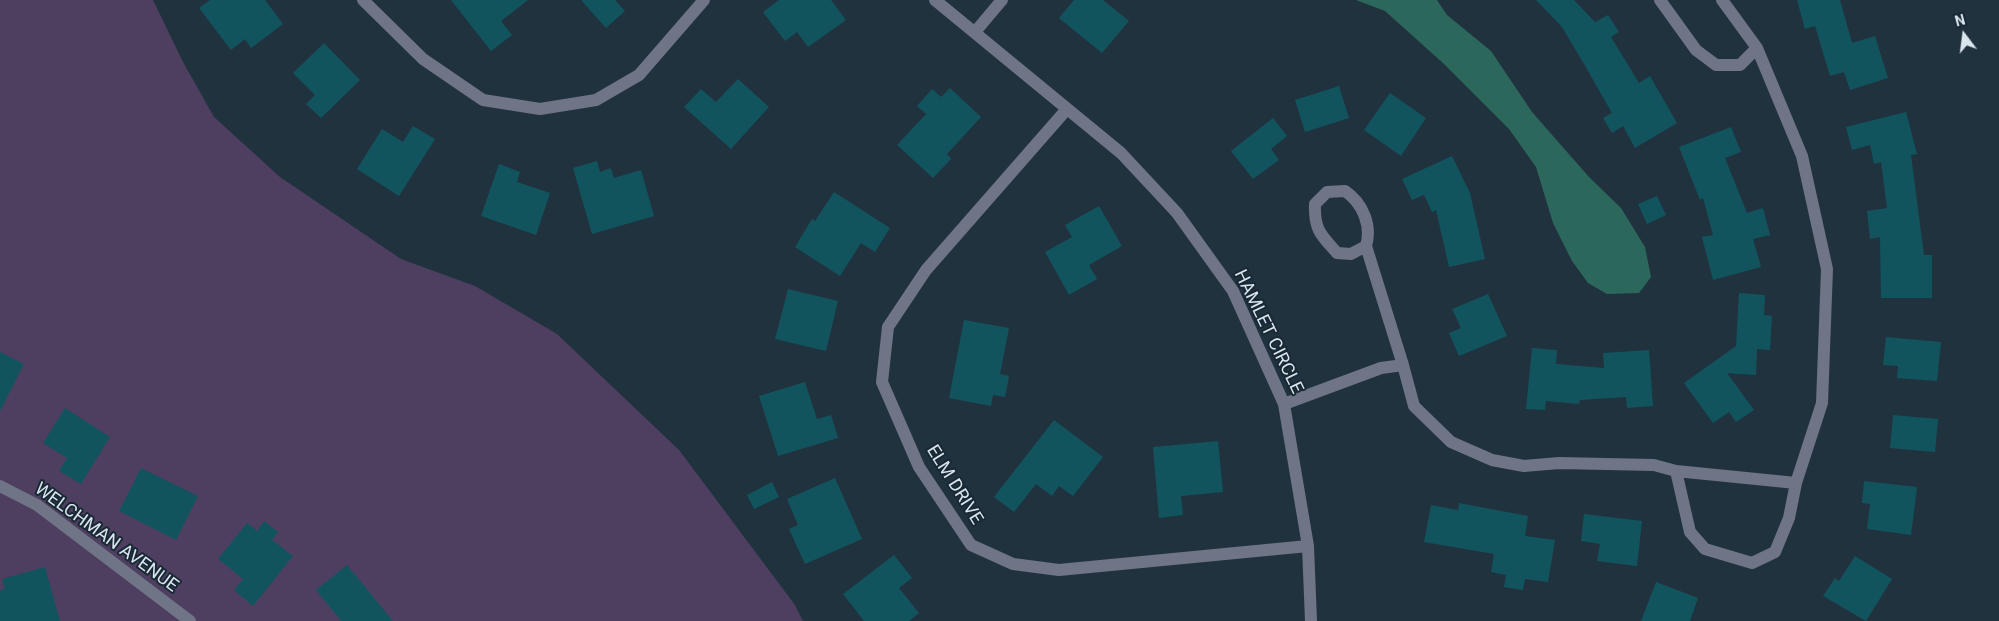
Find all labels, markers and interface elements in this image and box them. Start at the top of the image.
north arrow [1939,10,1989,60]
text: N [1953,12,1967,30]
street label: HAMLET CIRCLE [1229,267,1307,397]
street label: ELM DRIVE [921,441,987,529]
street label: WELCHMAN AVENUE [30,479,182,597]

